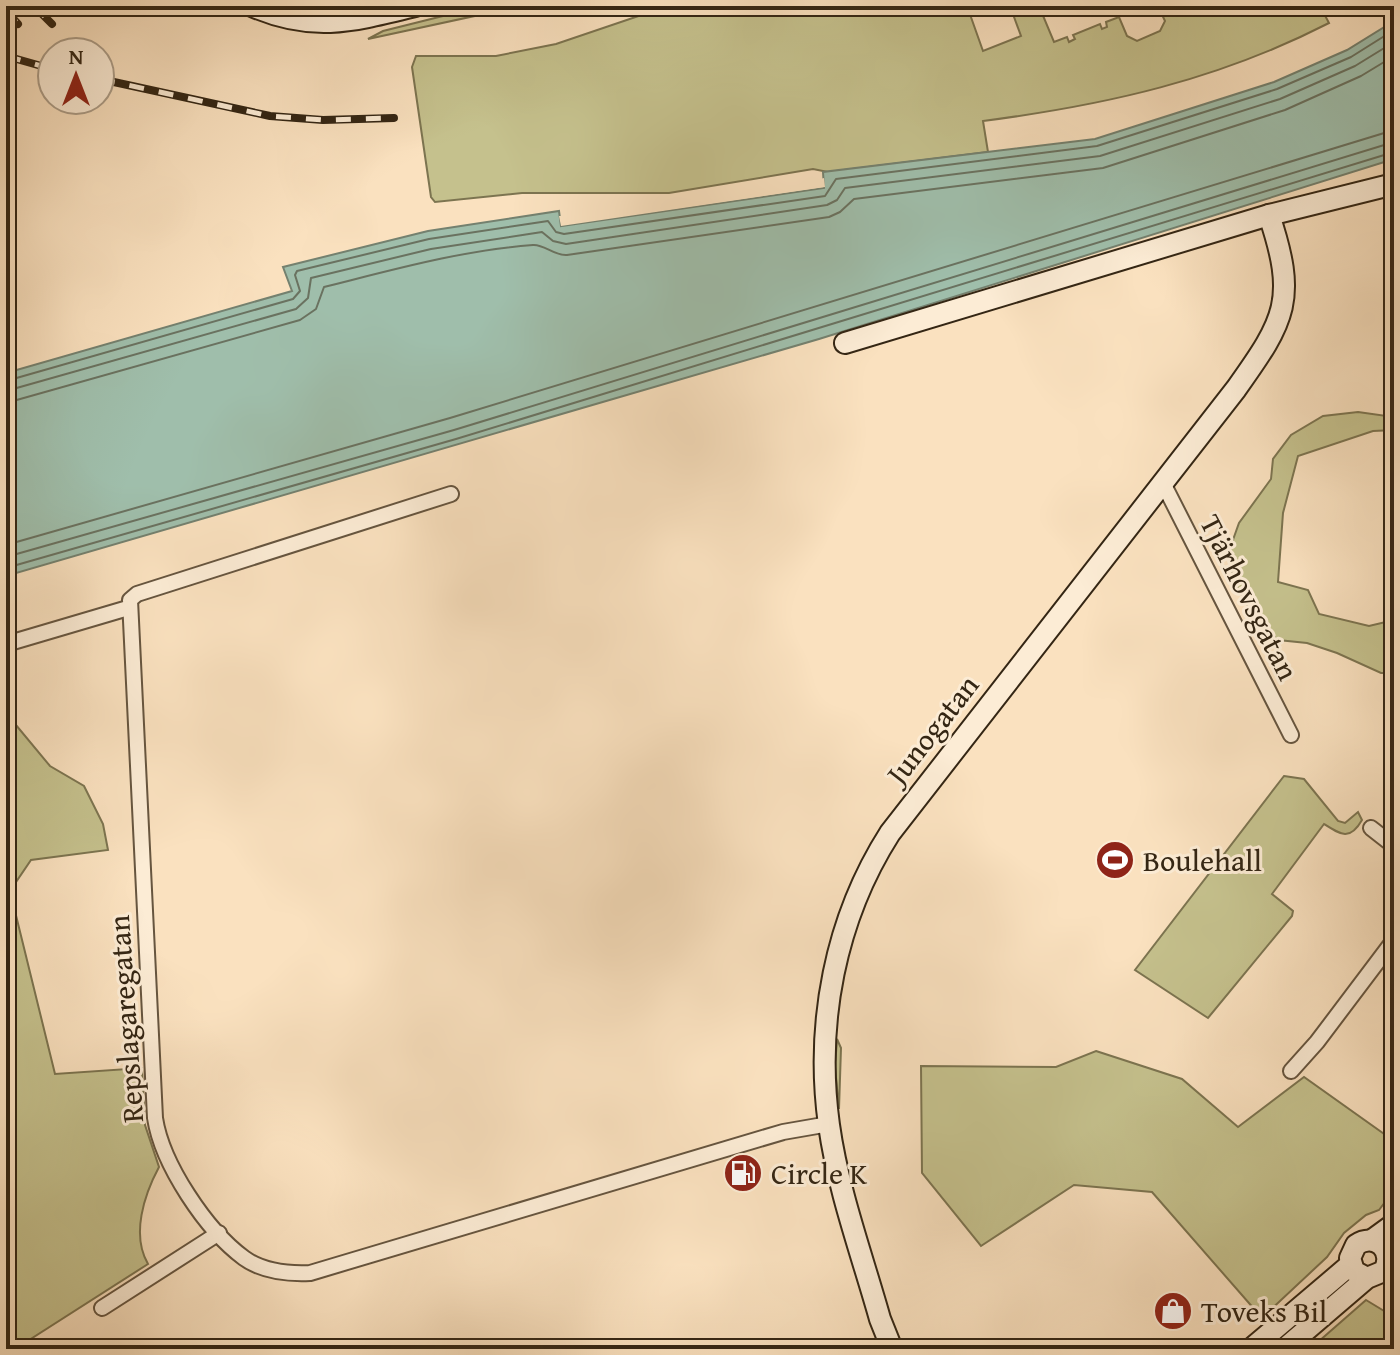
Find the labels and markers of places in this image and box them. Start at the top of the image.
place label: Boulehall [1143,838,1262,882]
sports icon: Boulehall [1094,839,1136,881]
place label: Circle K [771,1151,868,1195]
fuel station icon: Circle K [722,1152,764,1194]
place label: Toveks Bil [1201,1289,1327,1333]
shop icon: Toveks Bil [1152,1290,1194,1332]

